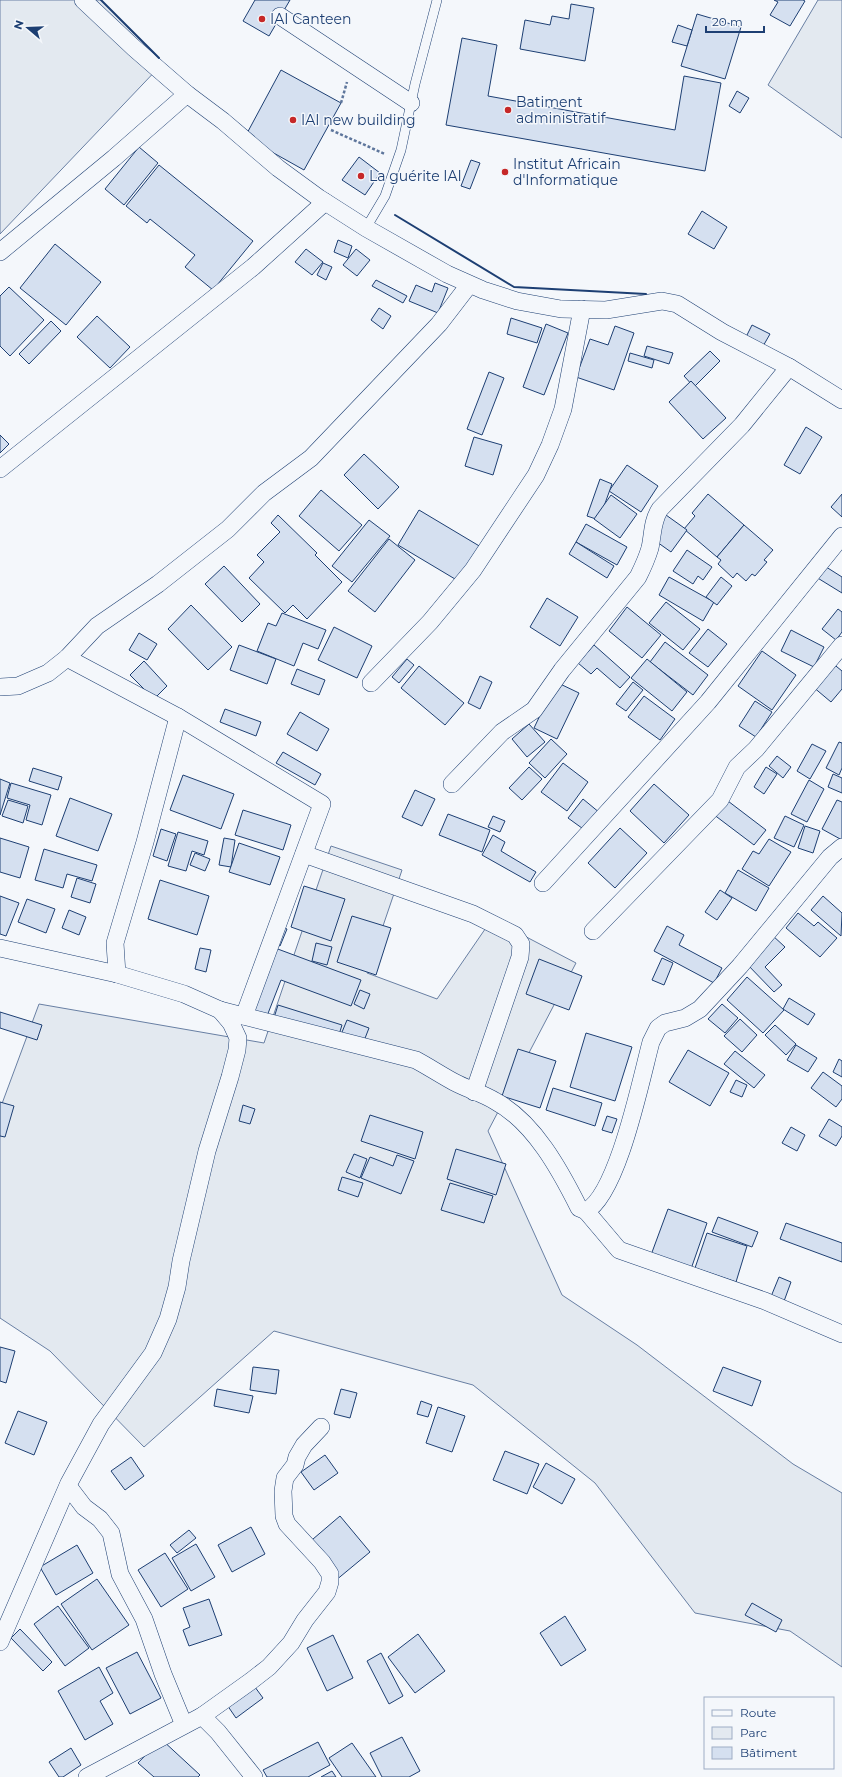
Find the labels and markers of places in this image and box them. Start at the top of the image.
place label: IAI Canteen [270,10,352,28]
marker: IAI Canteen [257,14,267,24]
place label: Batiment administratif [516,93,607,127]
marker: Batiment administratif [503,105,513,115]
place label: IAI new building [301,111,416,129]
marker: IAI new building [288,115,298,125]
place label: Institut Africain d'Informatique [513,155,621,189]
place label: La guérite IAI [369,167,462,185]
marker: Institut Africain d'Informatique [500,167,510,177]
marker: La guérite IAI [356,171,366,181]

